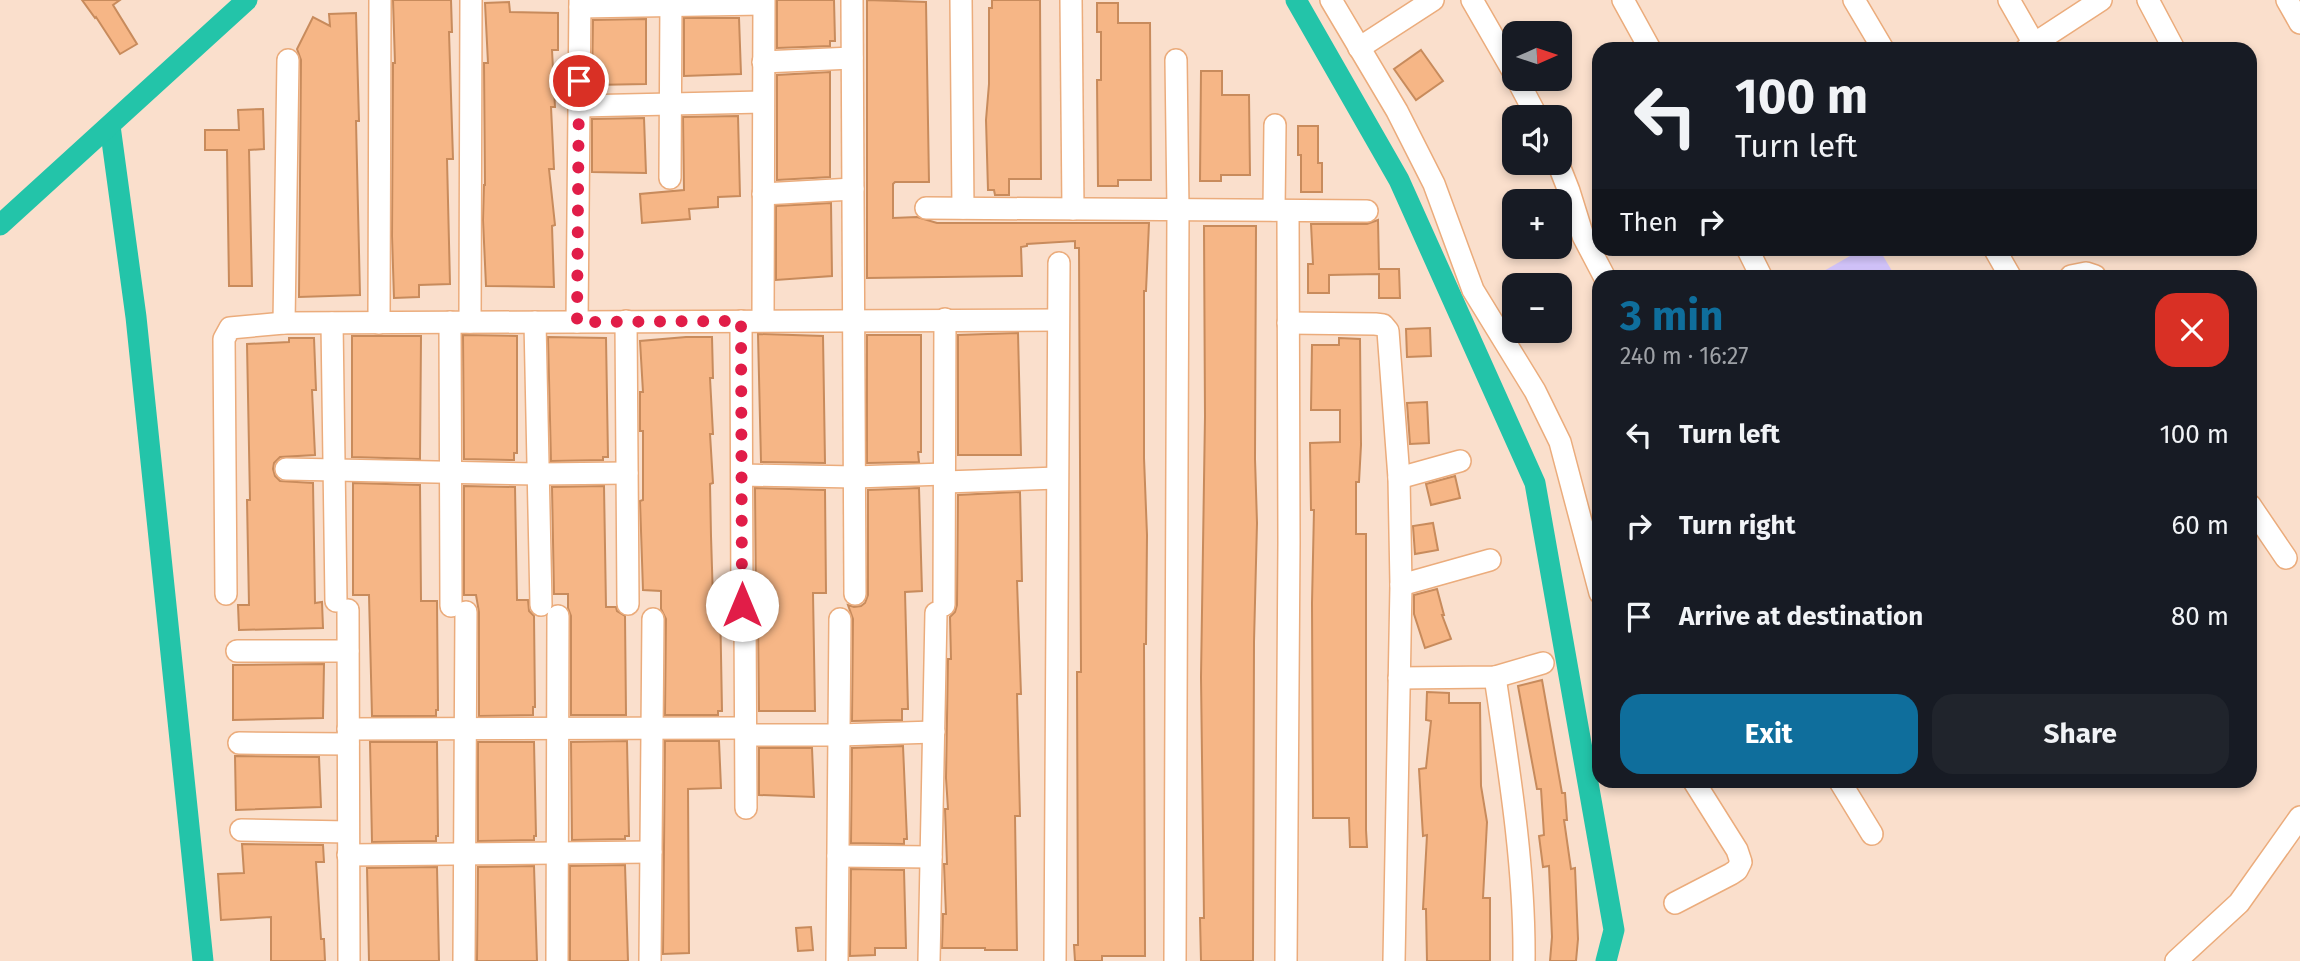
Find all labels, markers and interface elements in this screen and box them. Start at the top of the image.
north arrow [1502,21,1572,91]
map controls [1502,21,1572,343]
pin [549,51,609,111]
icon: arrive [560,62,598,100]
text: 100 m [1735,67,1868,126]
icon: left [1620,70,1711,161]
button: sound [1502,105,1572,175]
text: Turn left [1735,127,1857,165]
button: + [1502,189,1572,259]
icon: right [1692,203,1730,241]
text: Then [1620,207,1678,238]
button: − [1502,273,1572,343]
text: 3 min [1620,291,1723,341]
button: close [2155,293,2229,367]
text: 240 m · 16:27 [1620,342,1748,370]
icon: left [1620,416,1658,454]
text: Turn left [1679,419,1780,450]
text: 100 m [2160,419,2229,450]
icon: right [1620,507,1658,545]
text: Turn right [1679,510,1796,541]
text: 60 m [2171,510,2229,541]
position arrow [705,568,779,642]
icon: arrive [1620,598,1658,636]
text: Arrive at destination [1679,601,1923,632]
text: 80 m [2171,601,2229,632]
button: Exit [1620,694,1918,774]
button: Share [1932,694,2229,774]

